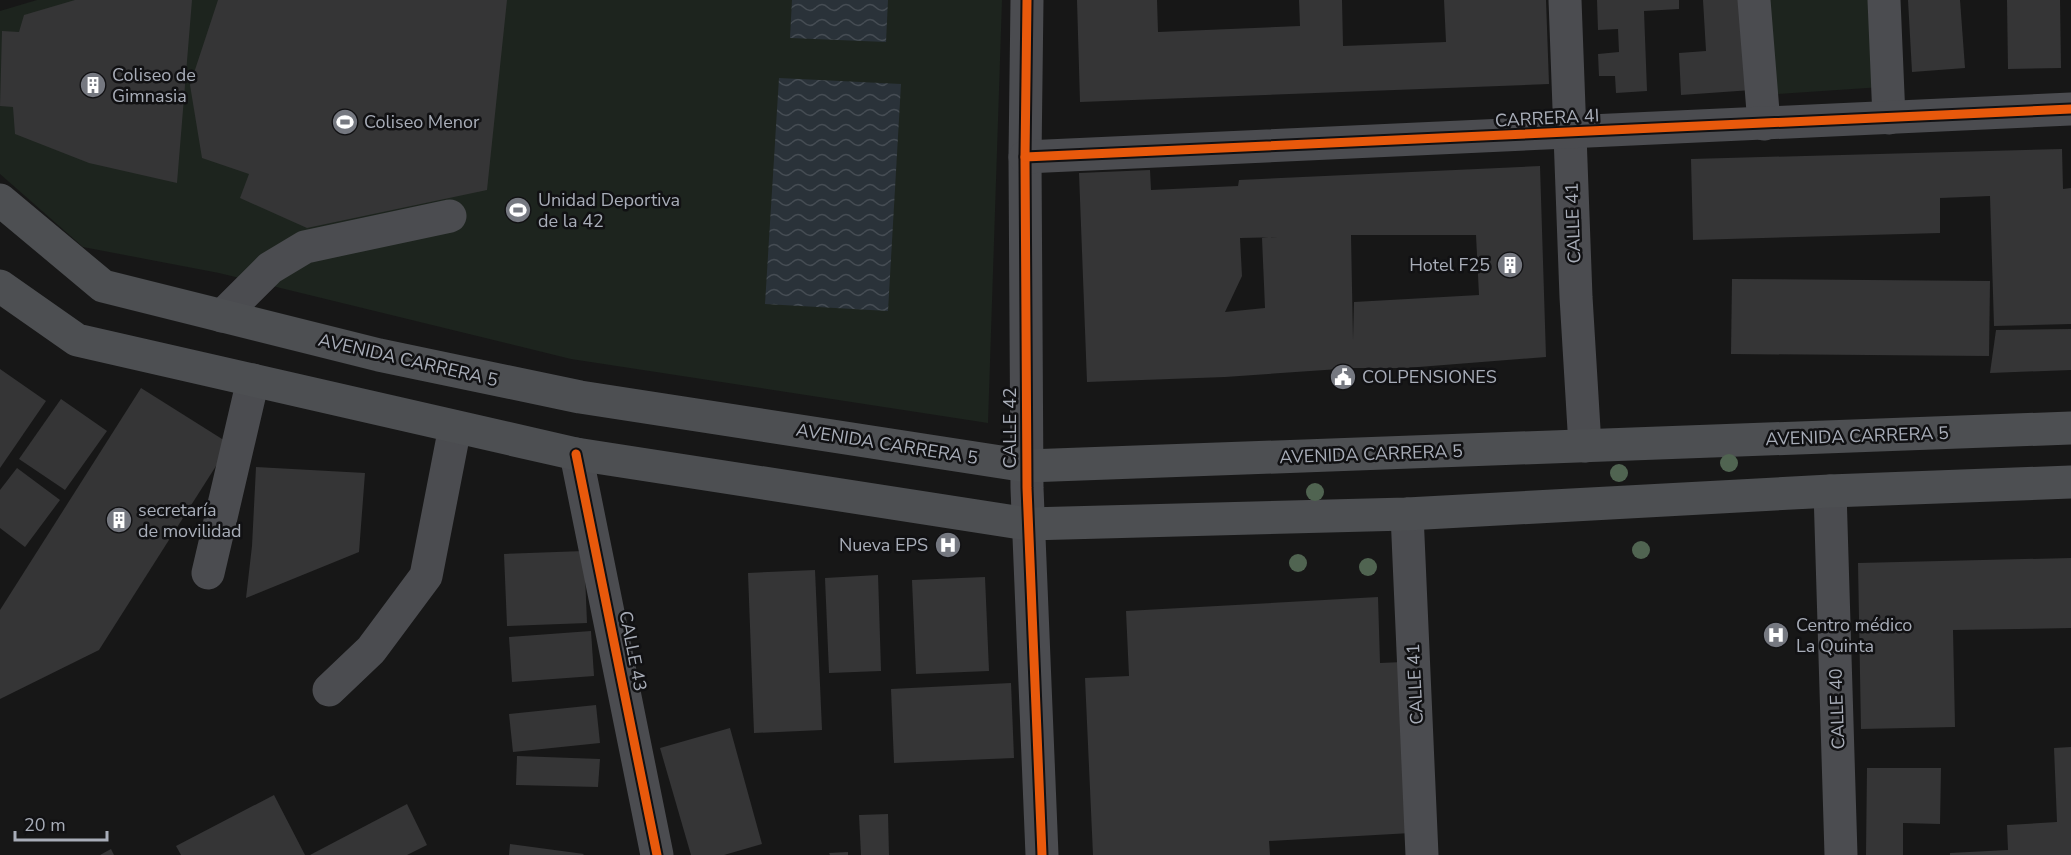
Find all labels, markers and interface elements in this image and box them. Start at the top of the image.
place label: Coliseo de Gimnasia [112,63,196,108]
building icon: Coliseo de Gimnasia [78,70,108,100]
street label: CARRERA 4I [1494,103,1600,133]
sports icon: Coliseo Menor [330,107,360,137]
place label: Coliseo Menor [364,110,480,134]
street label: CALLE 41 [1560,182,1586,264]
place label: Unidad Deportiva de la 42 [538,188,680,233]
sports icon: Unidad Deportiva de la 42 [503,195,533,225]
building icon: Hotel F25 [1495,250,1525,280]
place label: Hotel F25 [1409,253,1490,277]
street label: AVENIDA CARRERA 5 [316,328,500,392]
public building icon: COLPENSIONES [1328,362,1358,392]
place label: COLPENSIONES [1362,365,1497,389]
street label: CALLE 42 [998,387,1022,469]
street label: AVENIDA CARRERA 5 [794,418,980,470]
street label: AVENIDA CARRERA 5 [1765,421,1949,451]
street label: AVENIDA CARRERA 5 [1279,439,1463,469]
place label: secretaría de movilidad [138,498,241,543]
building icon: secretaría de movilidad [104,505,134,535]
hospital icon: Nueva EPS [933,530,963,560]
place label: Nueva EPS [839,533,928,557]
street label: CALLE 43 [613,609,653,693]
place label: Centro médico La Quinta [1796,613,1912,658]
hospital icon: Centro médico La Quinta [1761,620,1791,650]
street label: CALLE 41 [1401,643,1429,725]
street label: CALLE 40 [1824,668,1850,750]
scale bar [15,804,106,842]
text: 20 m [24,813,66,837]

